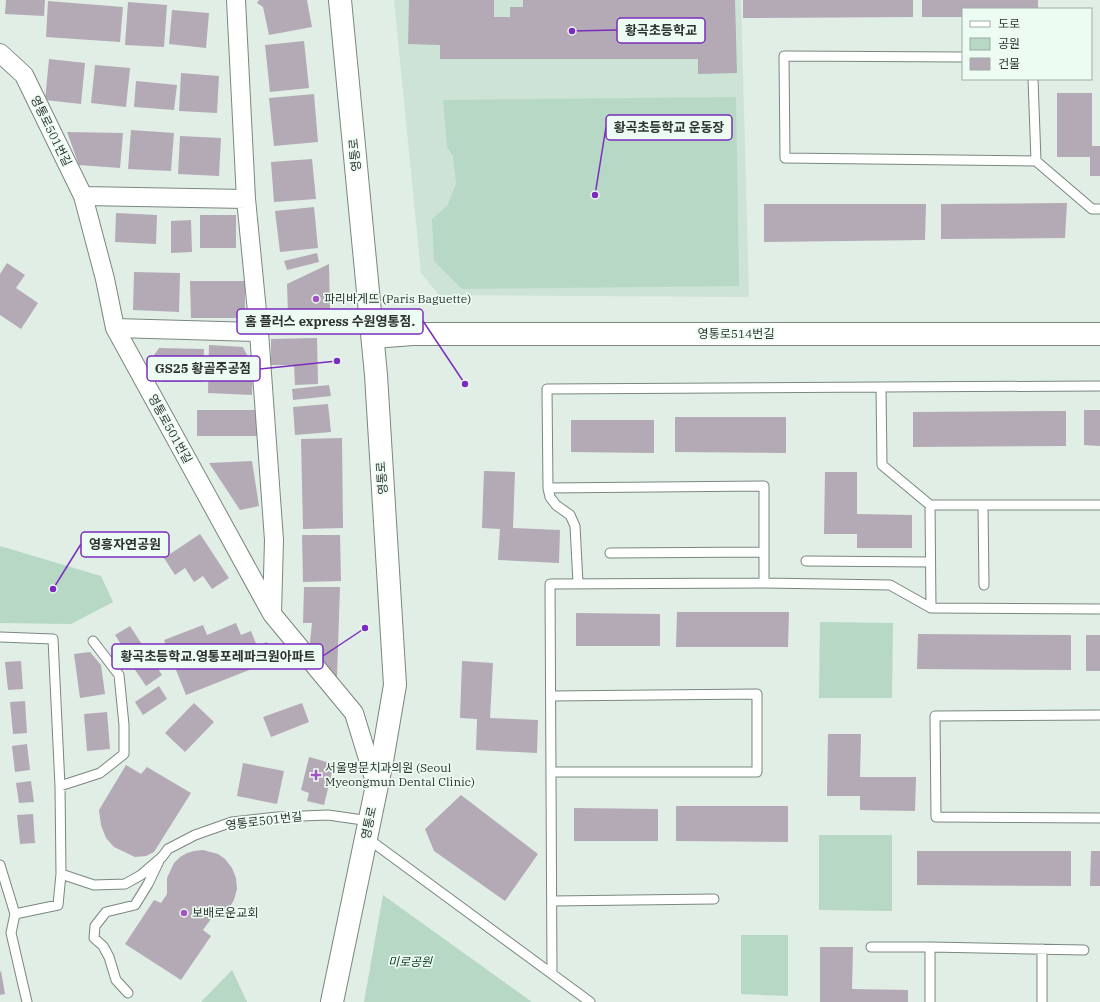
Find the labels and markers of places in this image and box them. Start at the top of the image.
callout: 황곡초등학교 [617,18,705,43]
callout: 황곡초등학교 운동장 [606,115,732,140]
place label: 파리바게뜨 (Paris Baguette) [324,291,471,306]
marker: 파리바게뜨 (Paris Baguette) [311,294,321,304]
callout: 홈 플러스 express 수원영통점. [237,309,423,334]
callout: GS25 황골주공점 [147,356,260,381]
callout: 영흥자연공원 [81,532,169,557]
callout: 황곡초등학교.영통포레파크원아파트 [112,644,323,669]
place label: 서울명문치과의원 (Seoul Myeongmun Dental Clinic) [325,760,475,789]
marker: 서울명문치과의원 (Seoul Myeongmun Dental Clinic) [310,769,322,781]
place label: 보배로운교회 [192,905,258,920]
marker: 보배로운교회 [179,908,189,918]

